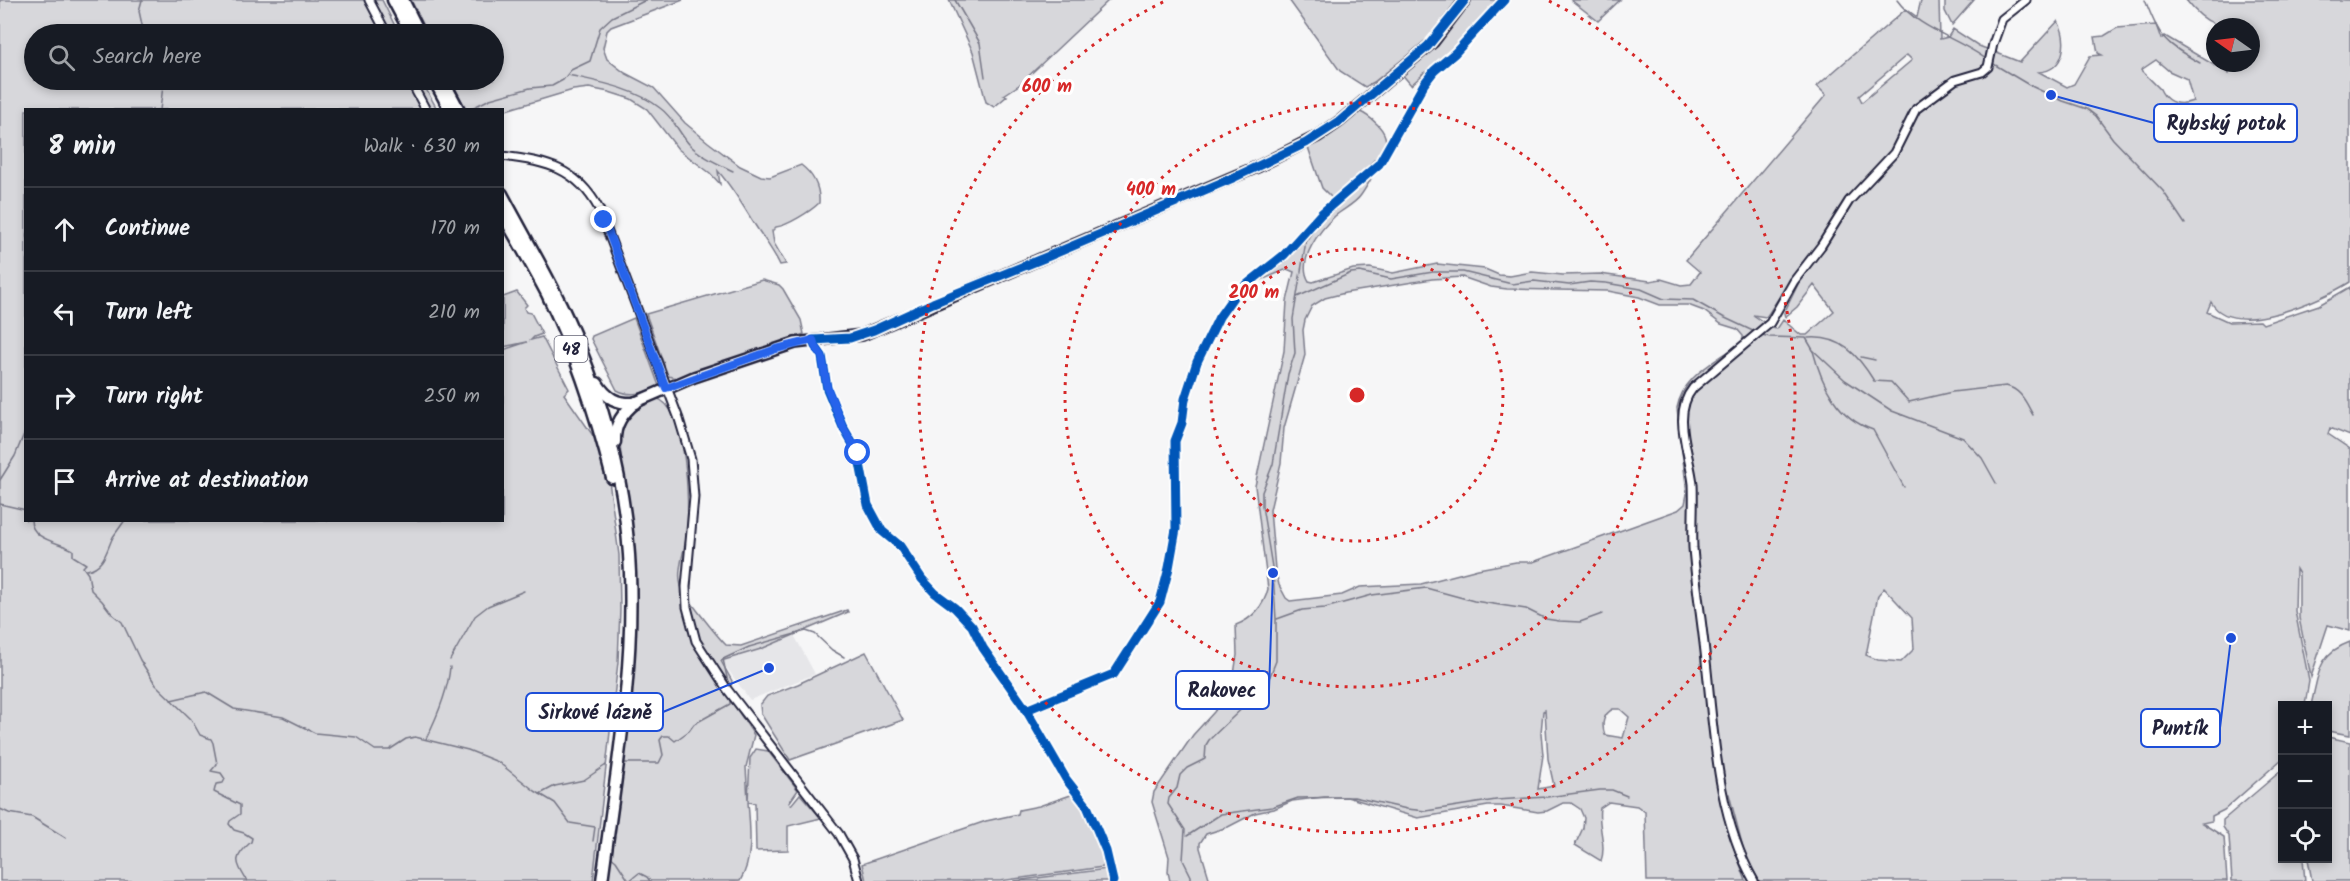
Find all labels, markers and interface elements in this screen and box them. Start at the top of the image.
north arrow [2206,18,2260,72]
search box [24,24,504,90]
text: Search here [93,40,201,75]
icon: search [45,41,78,74]
text: 600 m [1022,73,1072,102]
callout: Rybský potok [2154,104,2297,142]
text: Rybský potok [2167,109,2287,141]
text: 8 min [48,126,116,168]
text: Walk · 630 m [363,131,480,163]
text: 400 m [1126,176,1176,205]
route end [590,206,616,232]
text: Continue [105,212,190,247]
icon: ahead [48,213,81,246]
text: 170 m [431,213,480,245]
text: 200 m [1229,279,1280,308]
text: Turn left [105,296,192,331]
icon: left [48,297,81,330]
text: 210 m [428,297,480,329]
road number: 48 [554,336,588,362]
text: Turn right [105,380,203,415]
icon: right [48,381,81,414]
text: 250 m [424,381,480,413]
centre of rings [1347,385,1367,405]
route start [844,439,870,465]
text: Arrive at destination [105,464,308,499]
icon: arrive [48,465,81,498]
callout: Rakovec [1176,671,1269,709]
text: Rakovec [1187,676,1257,708]
callout: Sirkové lázně [526,693,663,731]
text: Sirkové lázně [538,698,652,730]
map controls [2278,701,2332,863]
button: + [2278,701,2332,755]
callout: Puntík [2141,709,2220,747]
text: Puntík [2152,714,2209,746]
button: − [2278,755,2332,809]
button: locate [2278,809,2332,863]

